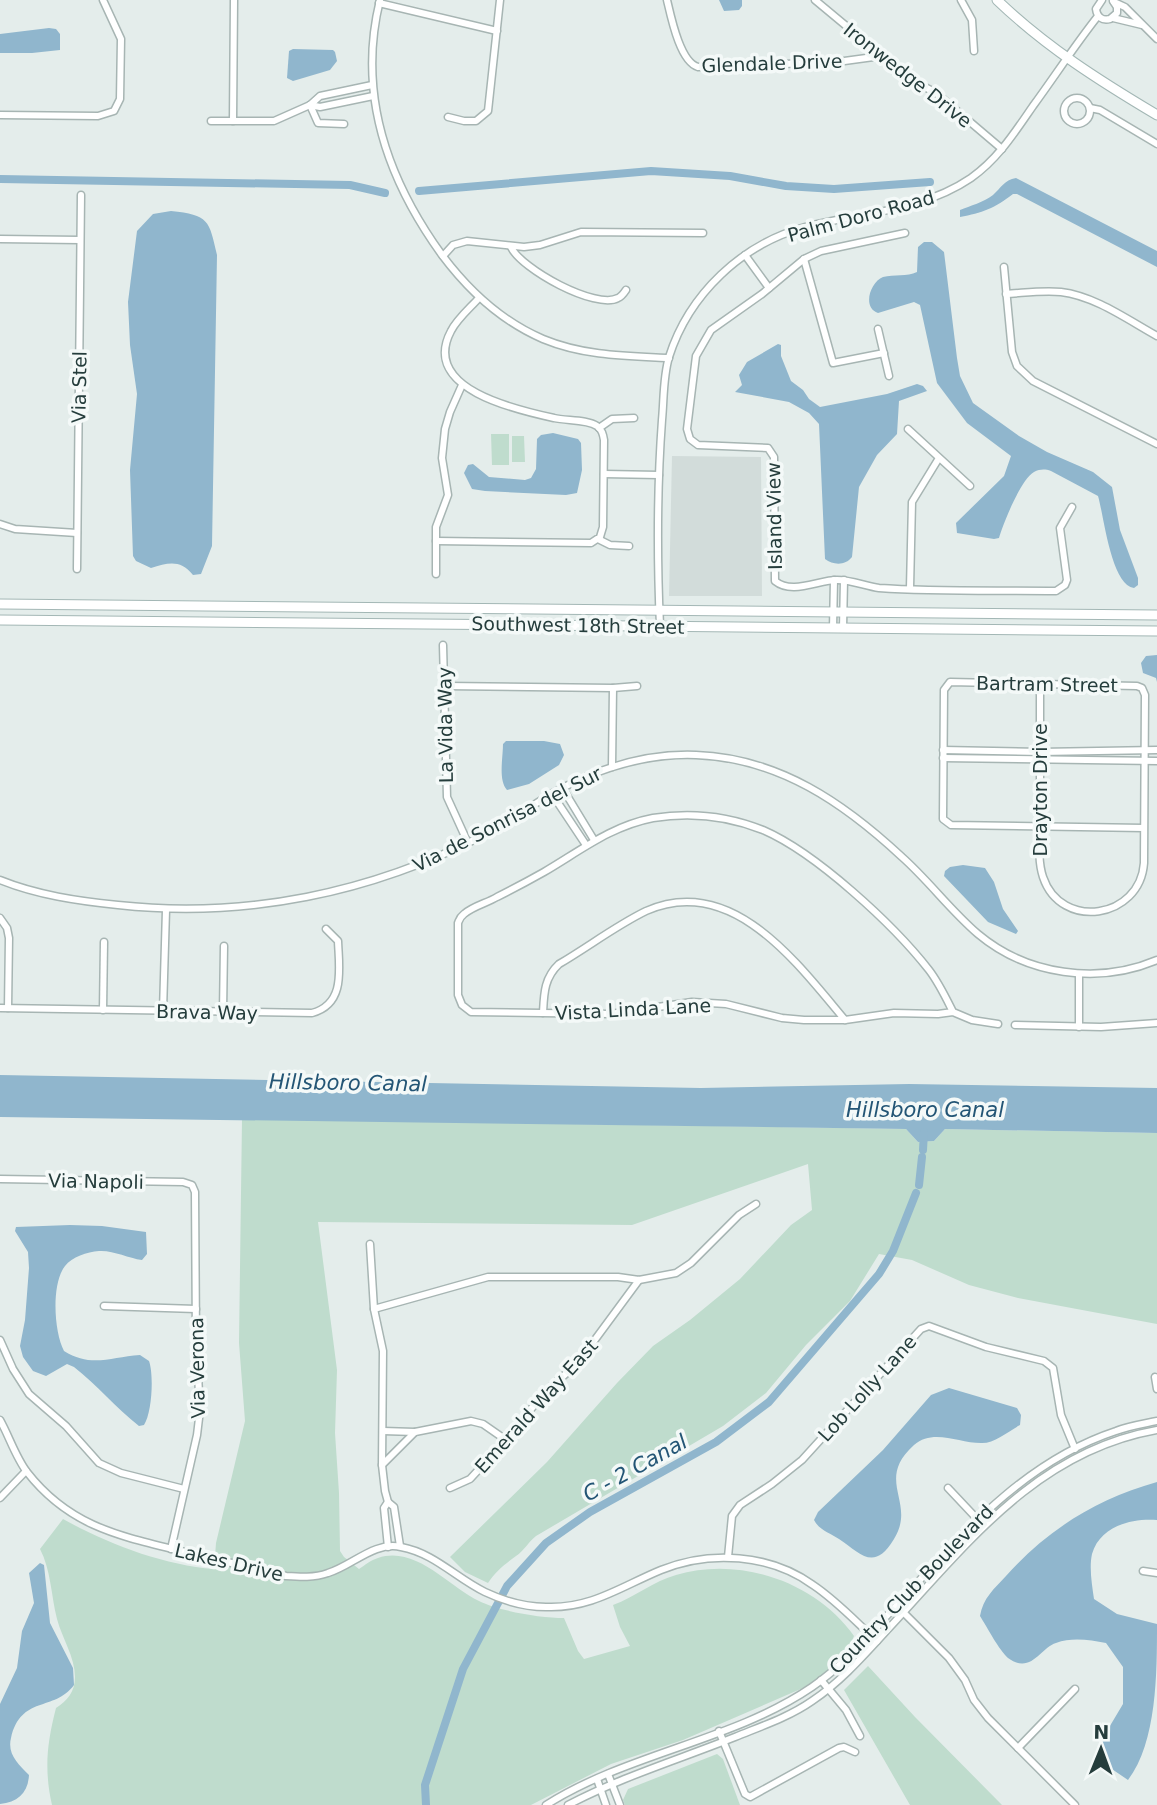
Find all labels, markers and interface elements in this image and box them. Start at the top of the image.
street label: Ironwedge Drive [840,18,976,132]
street label: Glendale Drive [701,50,843,76]
street label: Palm Doro Road [785,186,937,246]
street label: Via Stel [67,351,91,423]
street label: Island View [762,462,786,570]
street label: Southwest 18th Street [471,612,685,638]
street label: La Vida Way [433,667,457,783]
street label: Bartram Street [976,672,1118,696]
street label: Drayton Drive [1029,723,1051,857]
street label: Via de Sonrisa del Sur [409,762,605,876]
street label: Vista Linda Lane [554,994,712,1024]
street label: Brava Way [156,1000,258,1024]
water label: Hillsboro Canal [269,1070,427,1096]
water label: Hillsboro Canal [846,1098,1004,1122]
street label: Via Napoli [48,1169,144,1193]
street label: Via Verona [185,1317,209,1419]
street label: Lob Lolly Lane [813,1330,921,1446]
street label: Emerald Way East [470,1335,602,1477]
water label: C - 2 Canal [579,1430,691,1506]
street label: Country Club Boulevard [824,1500,998,1678]
street label: Lakes Drive [173,1539,285,1585]
north arrow [1066,1714,1136,1784]
text: N [1093,1721,1109,1743]

